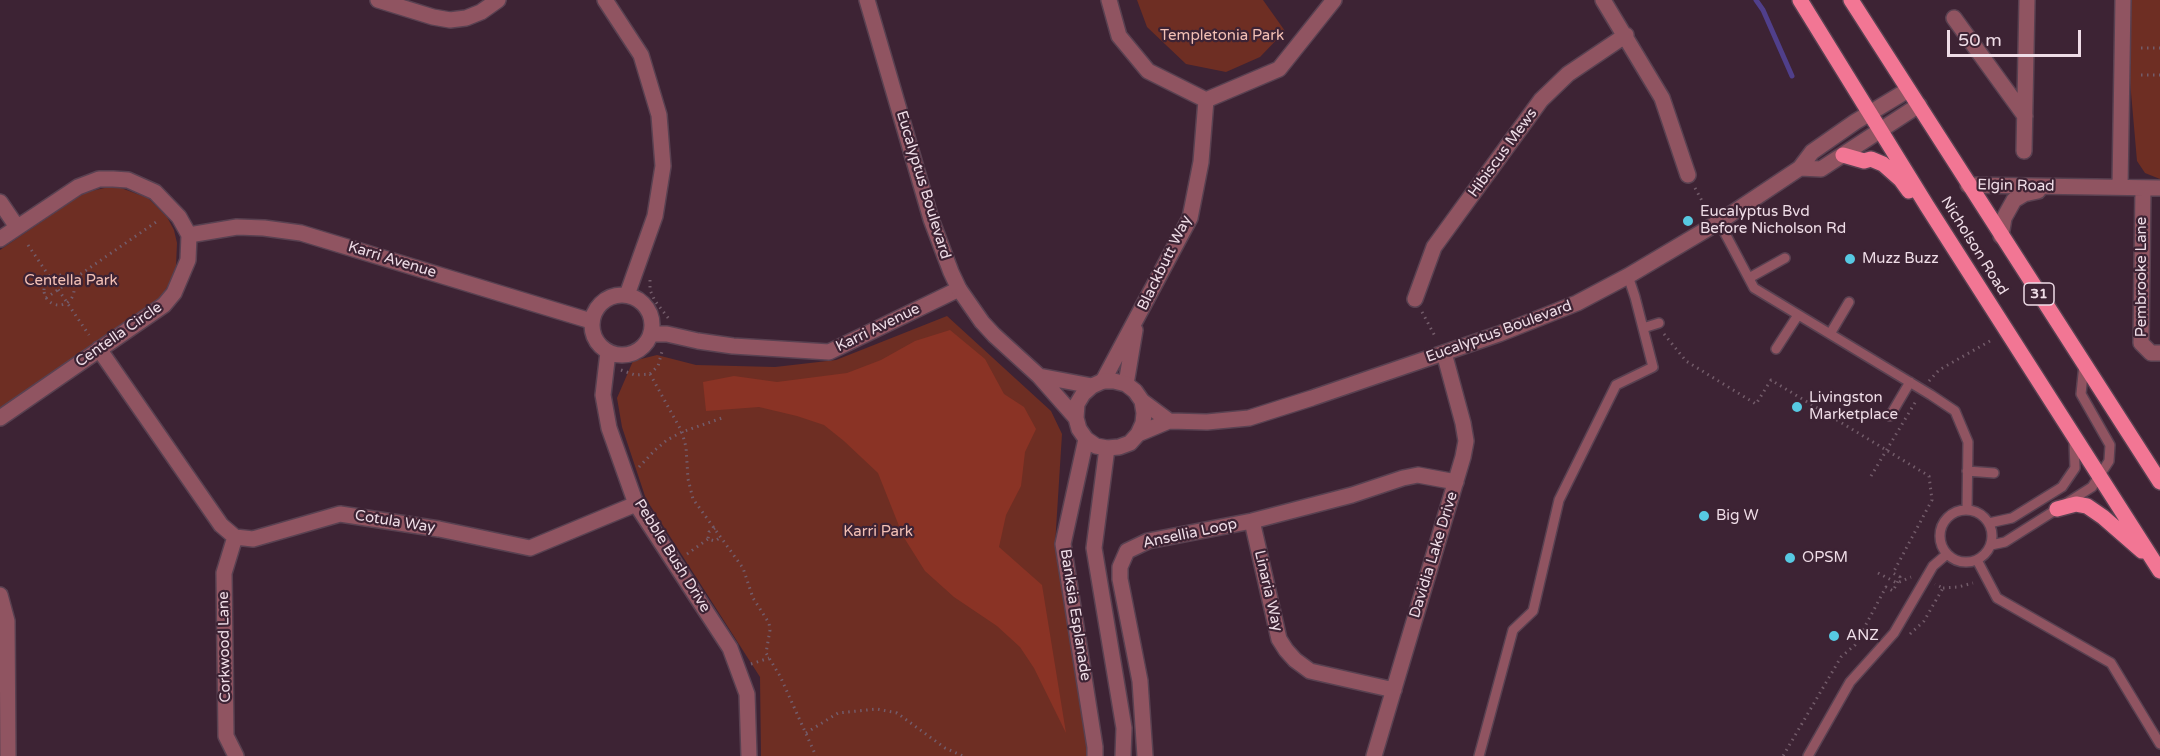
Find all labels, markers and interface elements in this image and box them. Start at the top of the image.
scale bar [1950,18,2084,56]
park label: Templetonia Park [1160,27,1284,45]
text: 50 m [1958,29,2002,51]
street label: Hibiscus Mews [1465,105,1541,201]
street label: Eucalyptus Boulevard [892,109,954,261]
street label: Elgin Road [1977,176,2055,196]
street label: Nicholson Road [1937,193,2011,299]
place label: Eucalyptus Bvd Before Nicholson Rd [1700,203,1846,238]
street label: Blackbutt Way [1134,213,1196,313]
marker: Eucalyptus Bvd Before Nicholson Rd [1681,214,1695,228]
street label: Pembrooke Lane [2133,217,2151,337]
street label: Karri Avenue [346,238,438,282]
place label: Muzz Buzz [1862,250,1939,268]
marker: Muzz Buzz [1843,252,1857,266]
park label: Centella Park [24,272,118,290]
road number: 31 [2024,283,2054,305]
street label: Eucalyptus Boulevard [1424,297,1574,367]
street label: Centella Circle [72,299,166,371]
street label: Karri Avenue [833,300,923,356]
place label: Livingston Marketplace [1809,389,1898,424]
marker: Livingston Marketplace [1790,400,1804,414]
street label: Davidia Lake Drive [1406,490,1462,620]
street label: Pebble Bush Drive [630,496,714,616]
street label: Cotula Way [354,507,436,537]
place label: Big W [1716,507,1759,525]
marker: Big W [1697,509,1711,523]
street label: Ansellia Loop [1141,515,1239,553]
park label: Karri Park [843,523,913,541]
street label: Banksia Esplanade [1056,548,1094,682]
street label: Linaria Way [1250,549,1286,633]
place label: OPSM [1802,549,1848,567]
marker: OPSM [1783,551,1797,565]
street label: Corkwood Lane [215,591,235,703]
place label: ANZ [1846,627,1879,645]
marker: ANZ [1827,629,1841,643]

